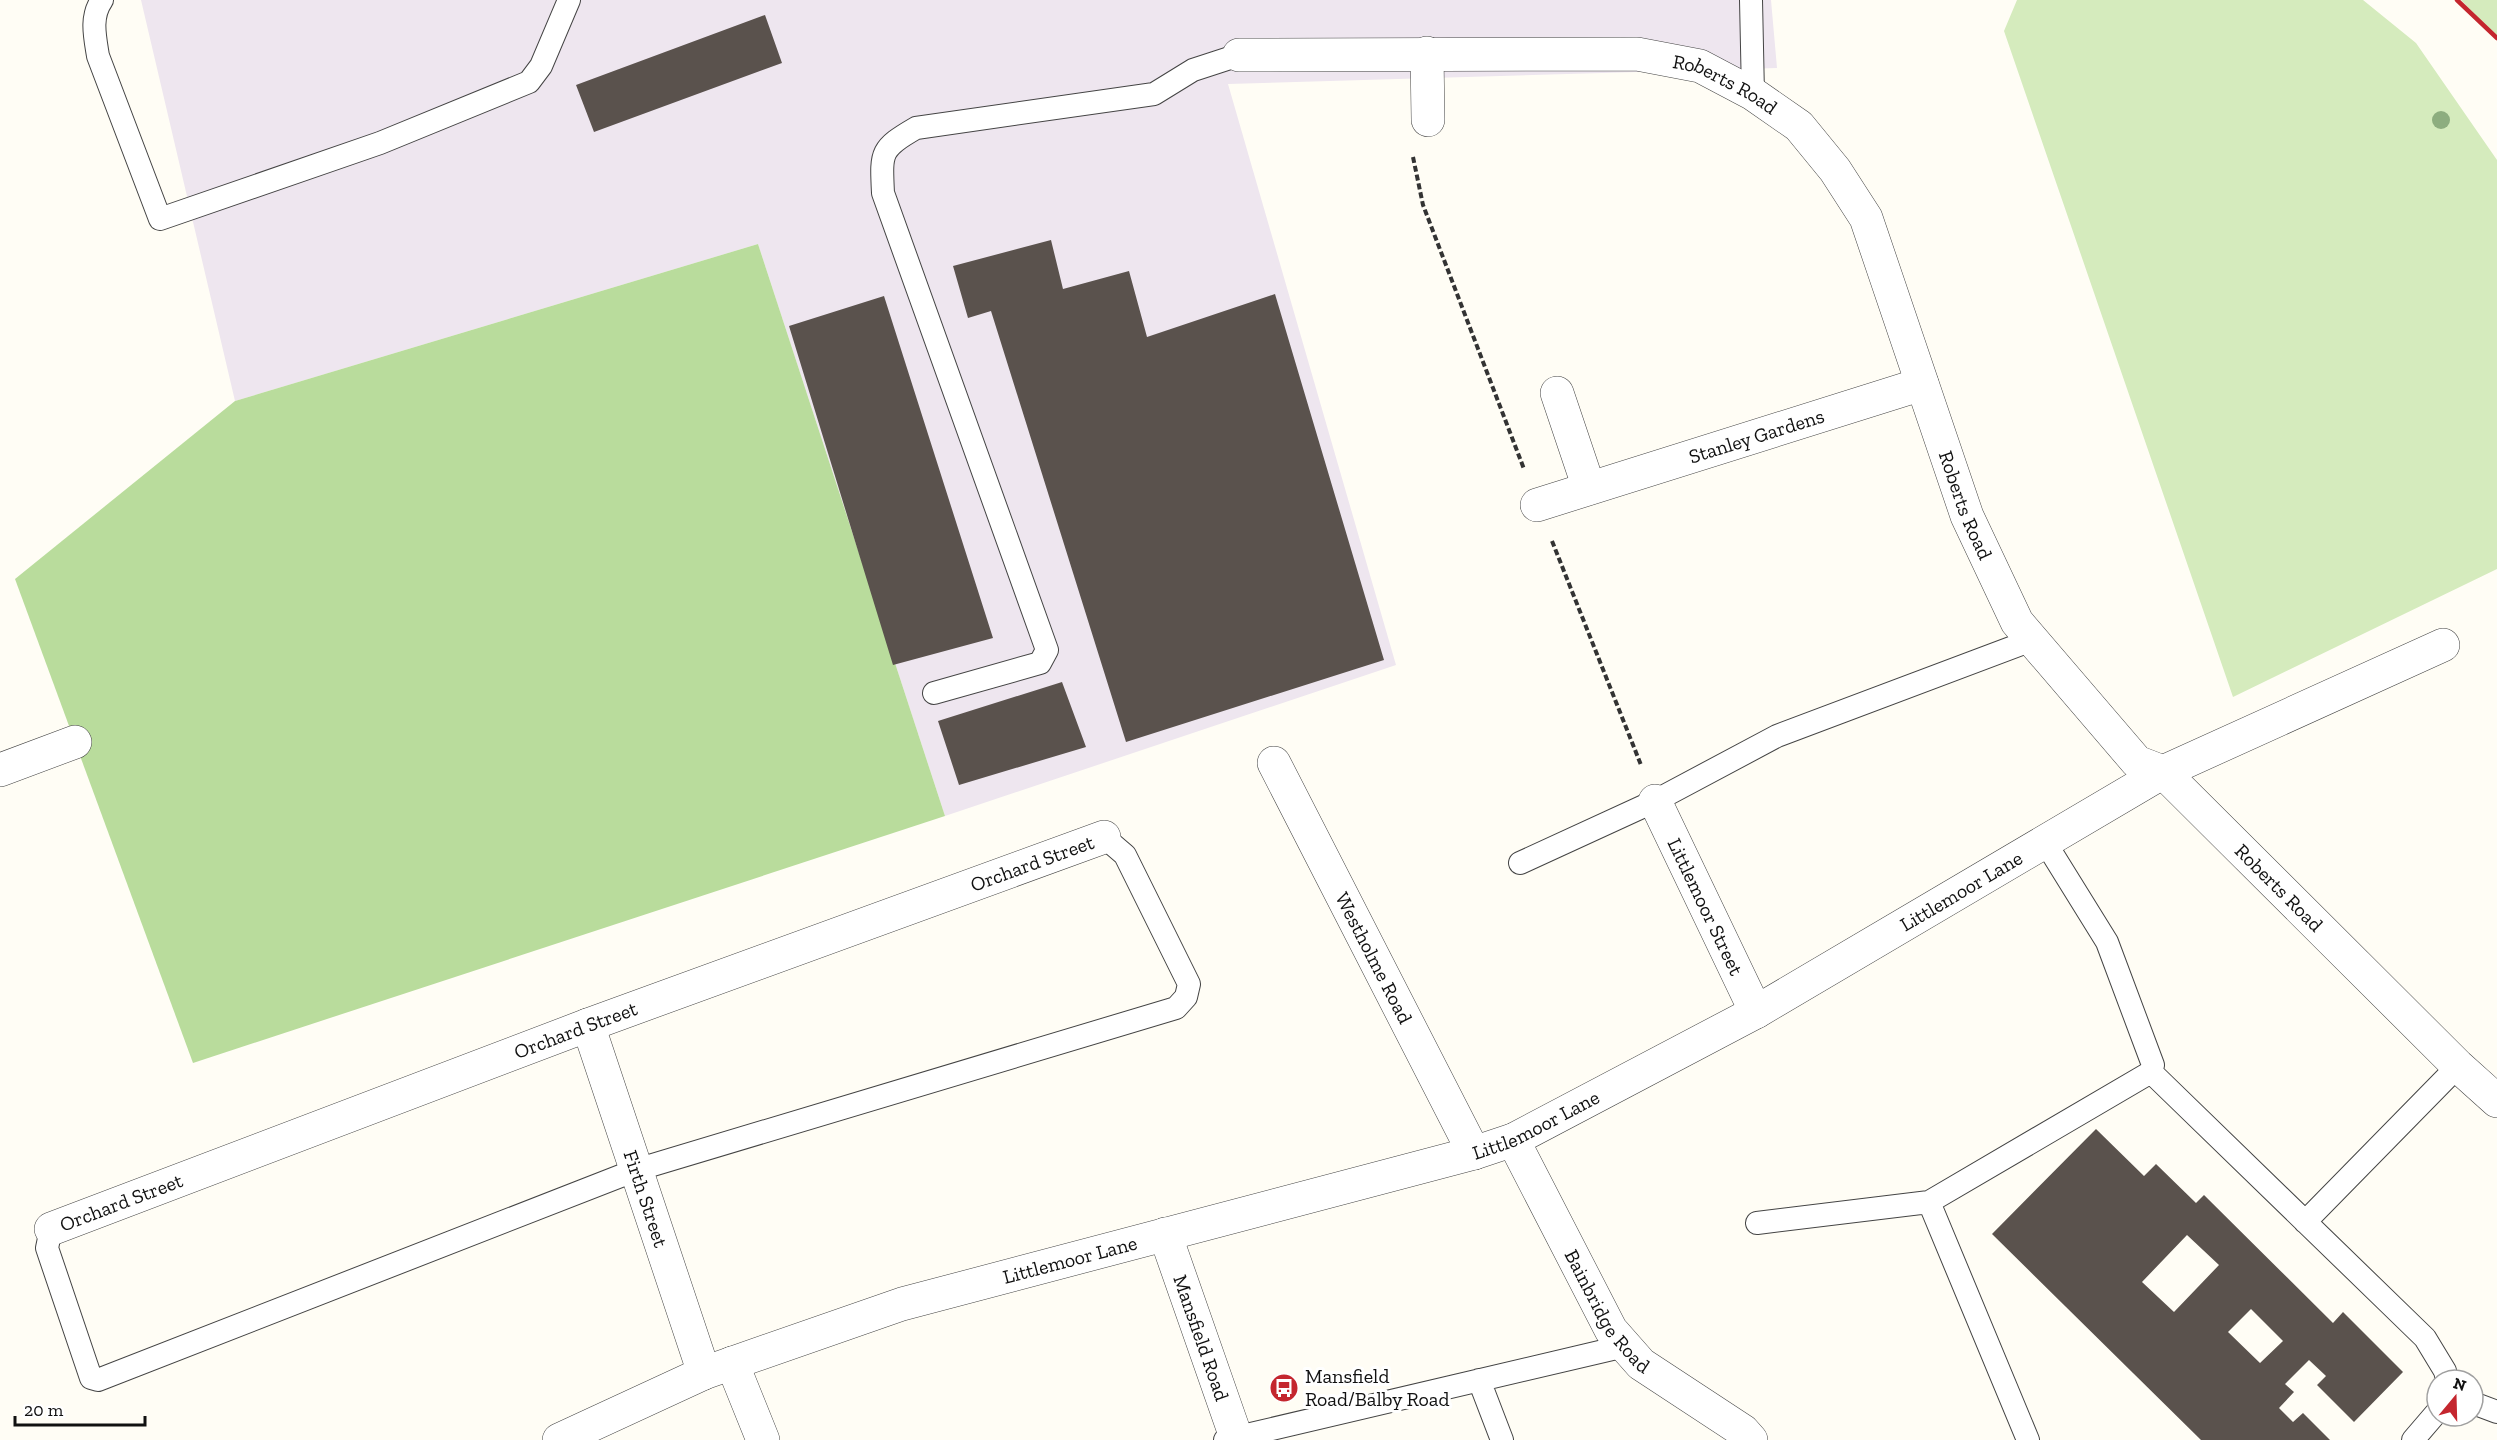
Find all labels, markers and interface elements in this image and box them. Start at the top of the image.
street label: Roberts Road [1671,49,1782,119]
street label: Stanley Gardens [1686,404,1827,469]
street label: Roberts Road [1934,448,1998,563]
street label: Orchard Street [967,830,1098,897]
street label: Littlemoor Street [1662,834,1749,980]
street label: Roberts Road [2230,839,2328,937]
street label: Littlemoor Lane [1896,846,2027,936]
street label: Westholme Road [1330,888,1418,1028]
street label: Orchard Street [511,996,641,1064]
street label: Littlemoor Lane [1469,1085,1603,1165]
street label: Firth Street [619,1147,673,1251]
street label: Orchard Street [56,1168,187,1237]
street label: Littlemoor Lane [1000,1230,1140,1289]
street label: Bainbridge Road [1560,1245,1654,1378]
street label: Mansfield Road [1168,1272,1234,1404]
place label: Mansfield Road/Balby Road [1305,1364,1449,1411]
north arrow [2425,1368,2485,1428]
bus stop icon: Mansfield Road/Balby Road [1268,1372,1300,1404]
text: N [2451,1373,2469,1395]
scale bar [15,1389,146,1427]
text: 20 m [24,1399,64,1421]

